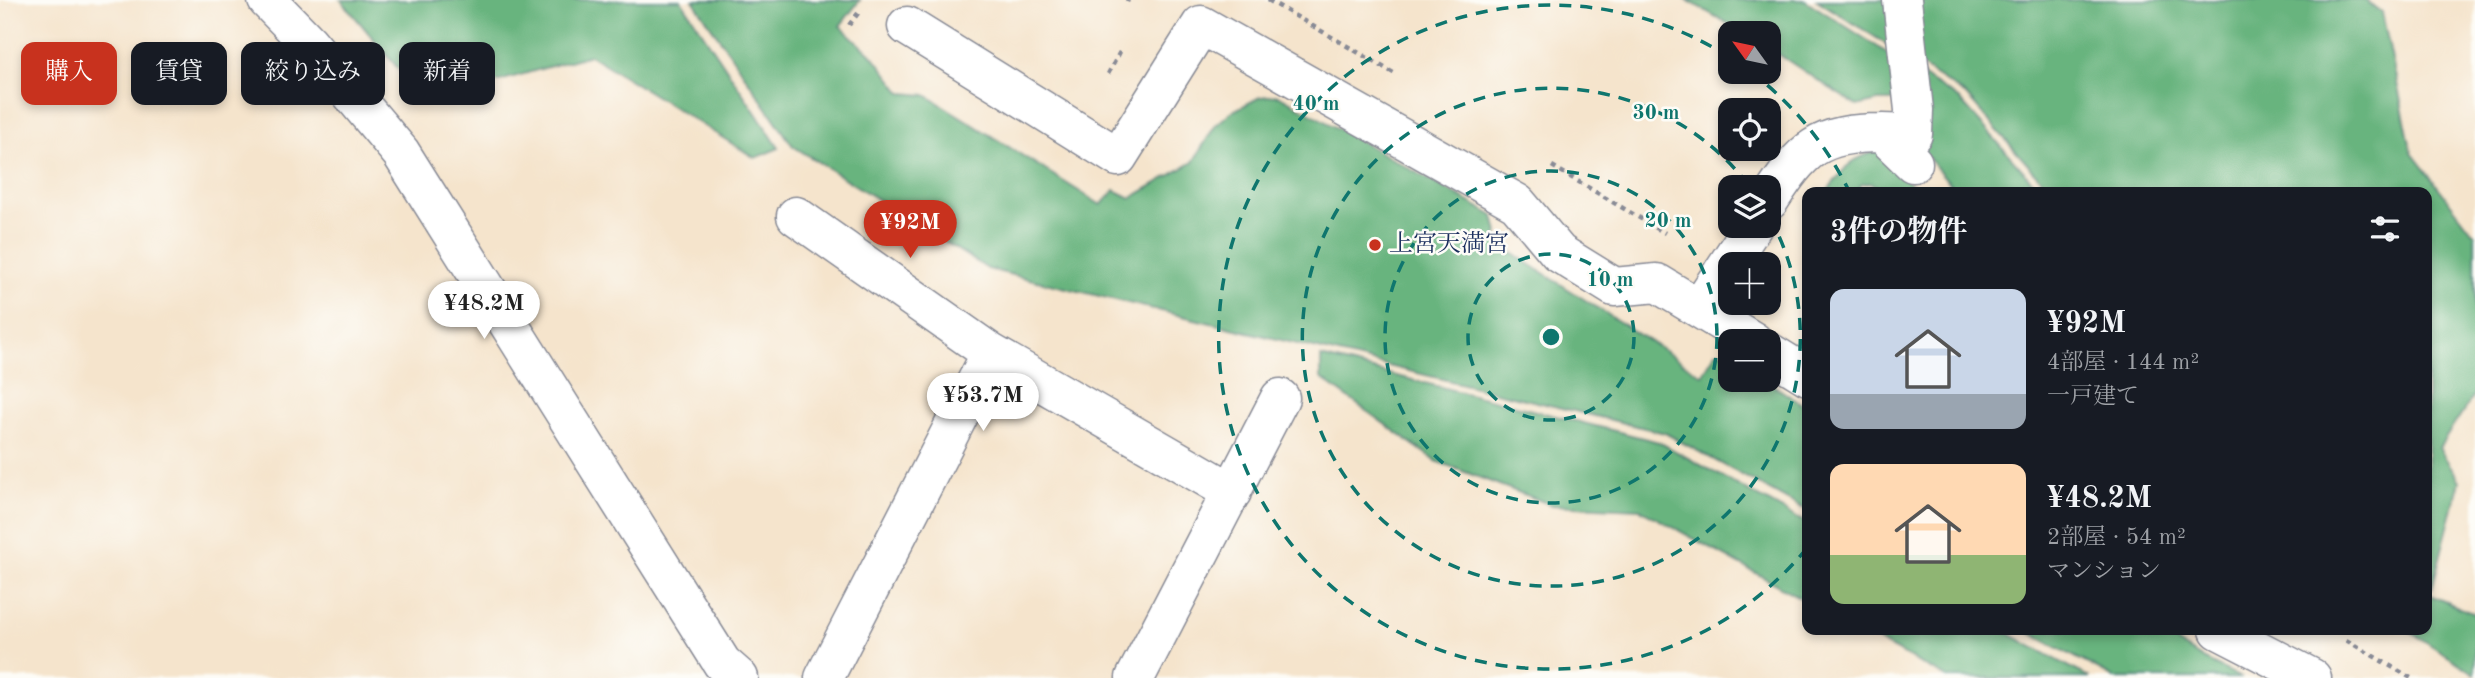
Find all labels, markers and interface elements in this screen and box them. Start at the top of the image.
north arrow [1718,21,1782,84]
map controls [1718,21,1781,392]
chip: 購入 [21,42,117,105]
chip: 賃貸 [131,42,227,105]
chip: 絞り込み [241,42,385,105]
chip: 新着 [399,42,495,105]
text: 40 m [1292,94,1340,115]
button: locate [1718,98,1781,161]
text: 30 m [1632,103,1680,124]
button: layers [1718,175,1781,238]
pin: ¥92M [869,201,951,260]
icon: filters [2366,210,2404,248]
text: ¥92M [880,211,940,234]
text: 20 m [1644,211,1692,232]
text: 3件の物件 [1830,218,1967,248]
place label: 上宮天満宮 [1389,230,1509,257]
marker: 上宮天満宮 [1367,237,1383,253]
button: + [1718,252,1781,315]
text: 10 m [1586,270,1634,291]
pin: ¥48.2M [427,282,541,341]
text: ¥48.2M [444,292,524,315]
text: ¥92M [2047,309,2126,339]
icon: home [1886,317,1970,401]
centre of rings [1539,325,1563,349]
button: − [1718,329,1781,392]
text: 4部屋 · 144 m² [2047,351,2199,374]
pin: ¥53.7M [926,374,1040,433]
text: ¥53.7M [943,384,1023,407]
text: 一戸建て [2047,385,2139,408]
text: ¥48.2M [2047,484,2152,514]
icon: home [1886,492,1970,576]
text: 2部屋 · 54 m² [2047,526,2186,549]
text: マンション [2047,560,2161,583]

